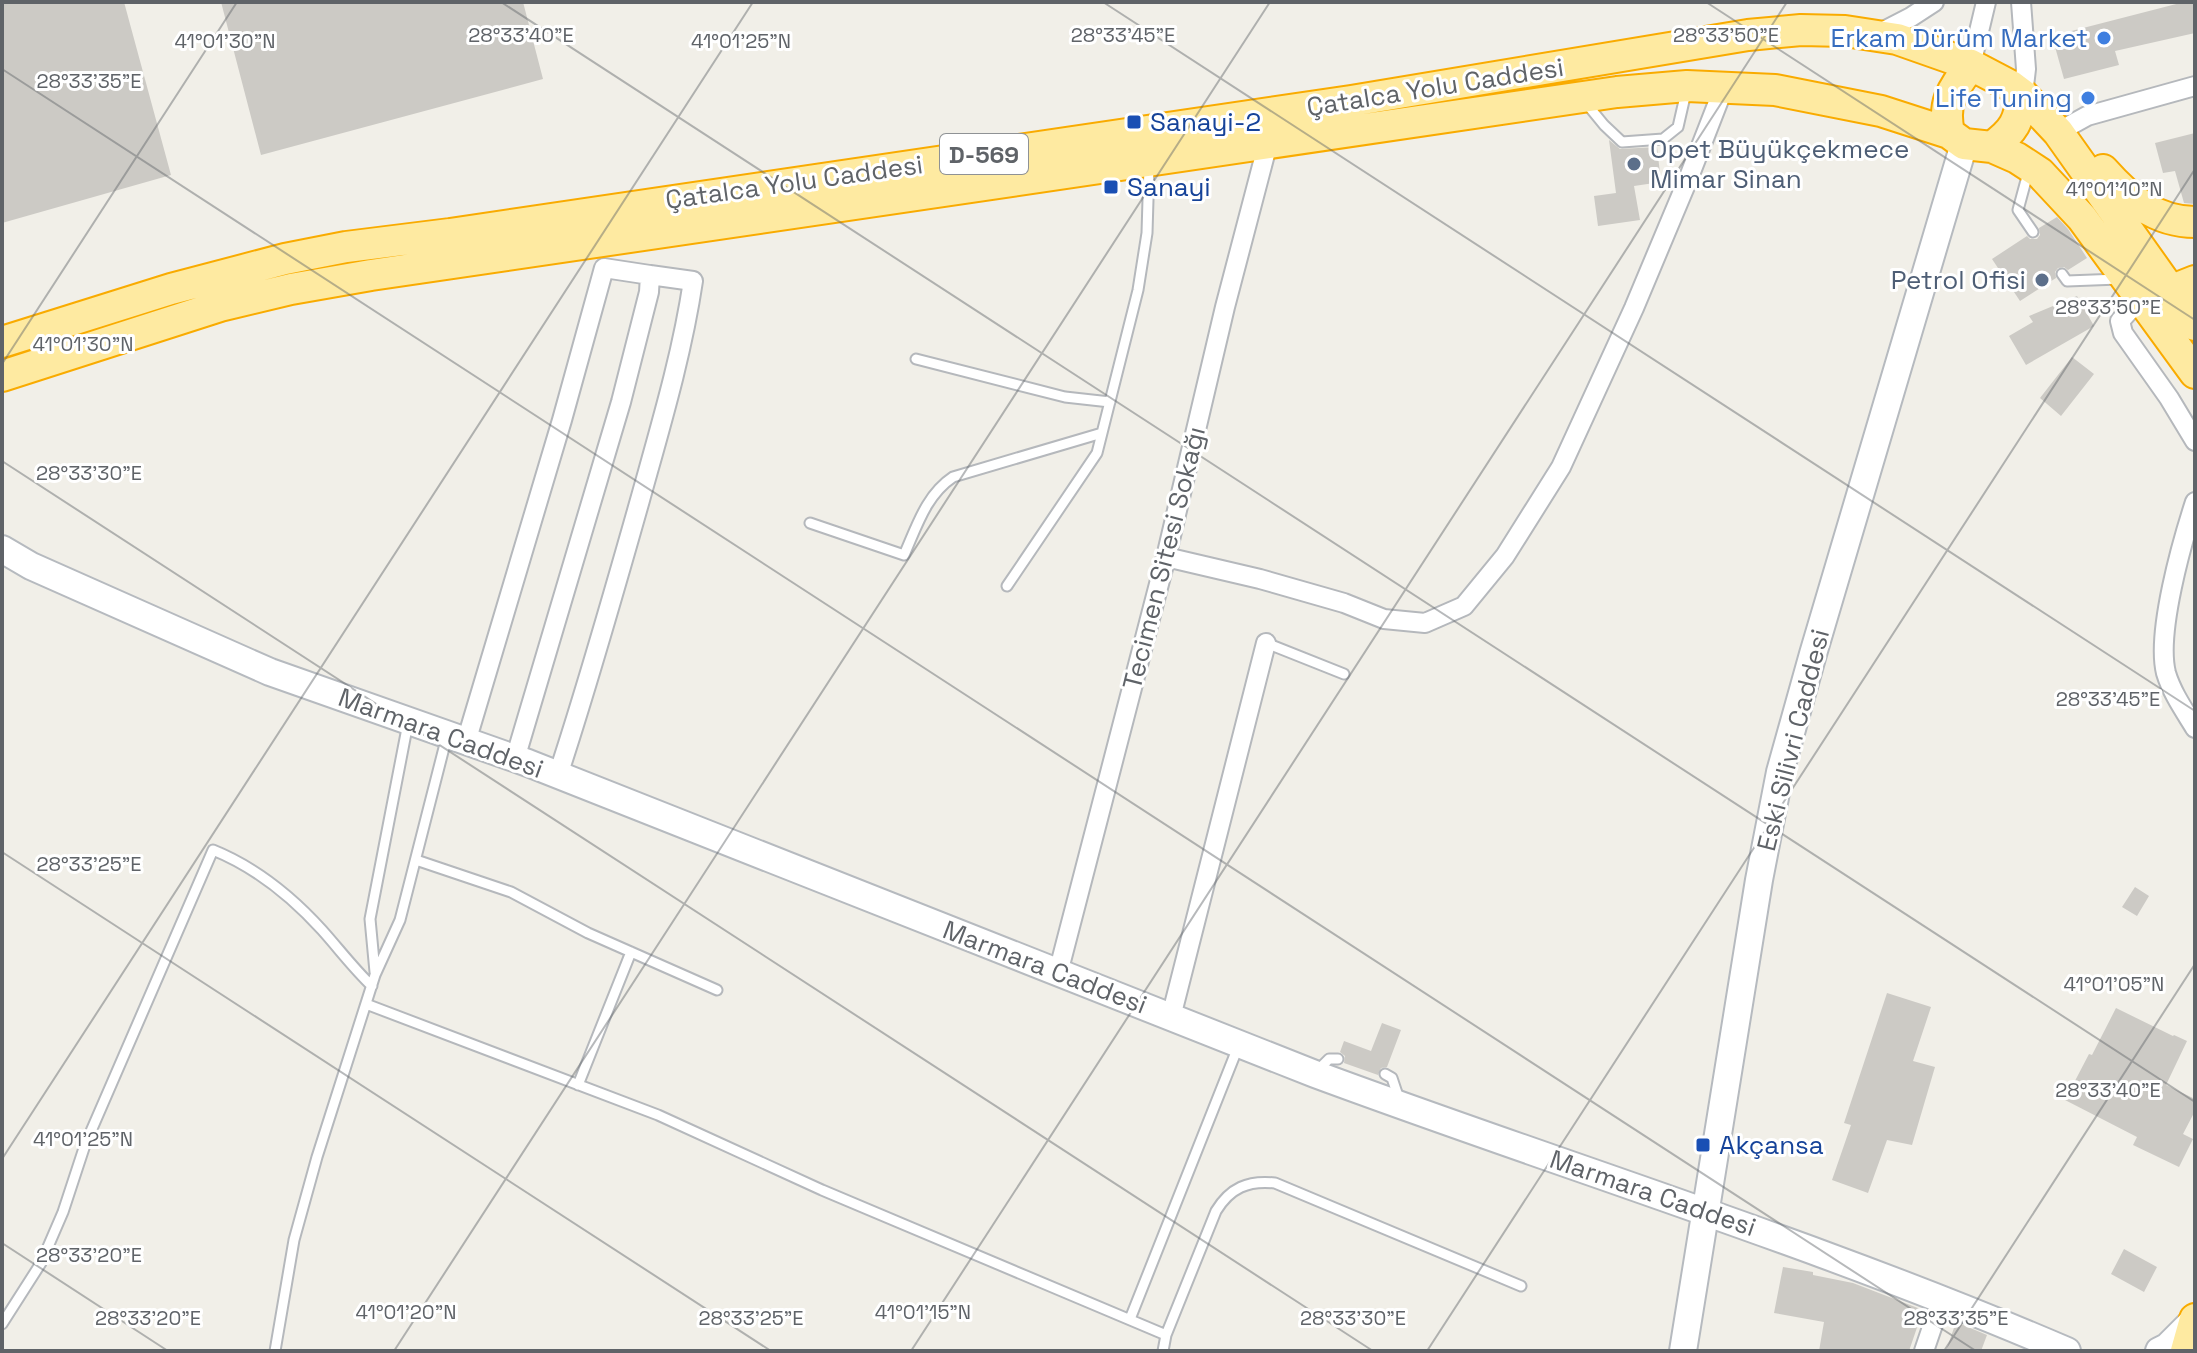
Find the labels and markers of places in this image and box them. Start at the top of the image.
place label: Erkam Dürüm Market [1831,21,2088,55]
marker: Erkam Dürüm Market [2095,29,2113,47]
place label: Life Tuning [1935,81,2072,115]
marker: Life Tuning [2079,89,2097,107]
place label: Sanayi-2 [1150,105,1261,139]
marker: Sanayi-2 [1125,113,1143,131]
place label: Opet Büyükçekmece Mimar Sinan [1650,132,1910,196]
marker: Opet Büyükçekmece Mimar Sinan [1625,155,1643,173]
place label: Sanayi [1127,170,1211,204]
marker: Sanayi [1102,178,1120,196]
place label: Petrol Ofisi [1891,263,2026,297]
marker: Petrol Ofisi [2033,271,2051,289]
place label: Akçansa [1719,1128,1824,1162]
marker: Akçansa [1694,1136,1712,1154]

